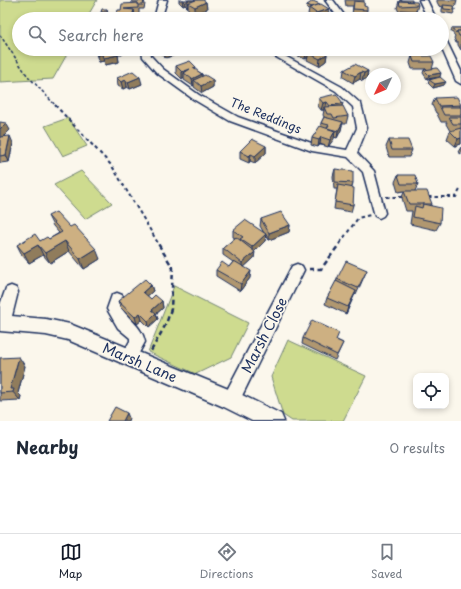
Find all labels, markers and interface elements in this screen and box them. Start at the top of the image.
search box [12,12,449,56]
icon: search [26,23,48,45]
text: Search here [58,23,144,46]
north arrow [365,68,401,104]
street label: The Reddings [228,93,305,138]
street label: Marsh Close [236,293,292,377]
street label: Marsh Lane [100,337,180,387]
map controls [413,373,449,409]
button: locate [413,373,449,409]
text: Nearby [16,434,78,460]
text: 0 results [390,438,445,457]
tab: Map [59,541,82,582]
tab: Directions [200,541,253,582]
tab: Saved [371,541,402,582]

